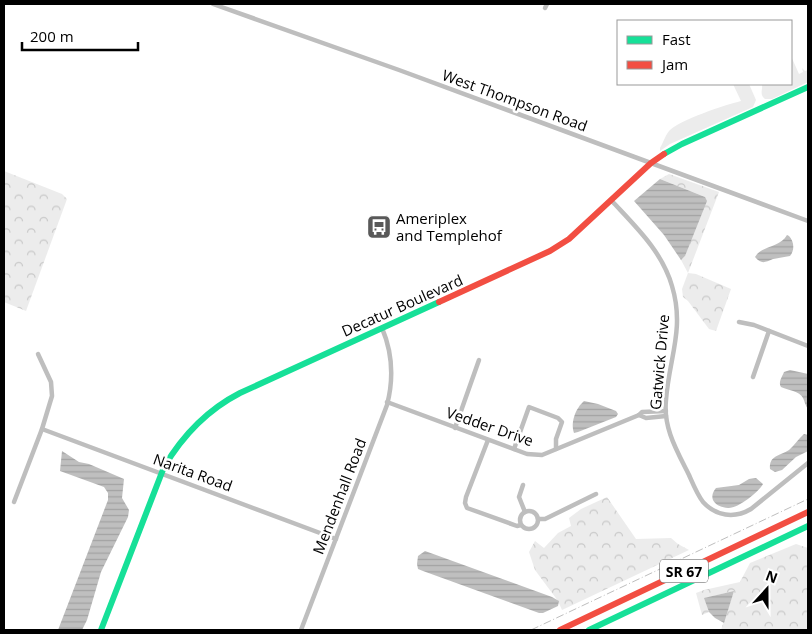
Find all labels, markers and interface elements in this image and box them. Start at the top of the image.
scale bar [22,20,139,52]
legend [617,20,792,85]
text: 200 m [30,26,74,46]
text: Fast [662,29,691,49]
text: Jam [660,54,688,74]
street label: West Thompson Road [440,64,590,136]
place label: Ameriplex and Templehof [396,208,503,245]
bus stop icon: Ameriplex and Templehof [366,214,392,240]
street label: Decatur Boulevard [338,269,466,341]
street label: Gatwick Drive [645,313,673,411]
street label: Vedder Drive [444,402,536,450]
street label: Mendenhall Road [308,435,370,557]
street label: Narita Road [151,448,235,496]
road number: SR 67 [660,560,708,582]
north arrow [742,564,792,614]
text: N [763,565,781,587]

